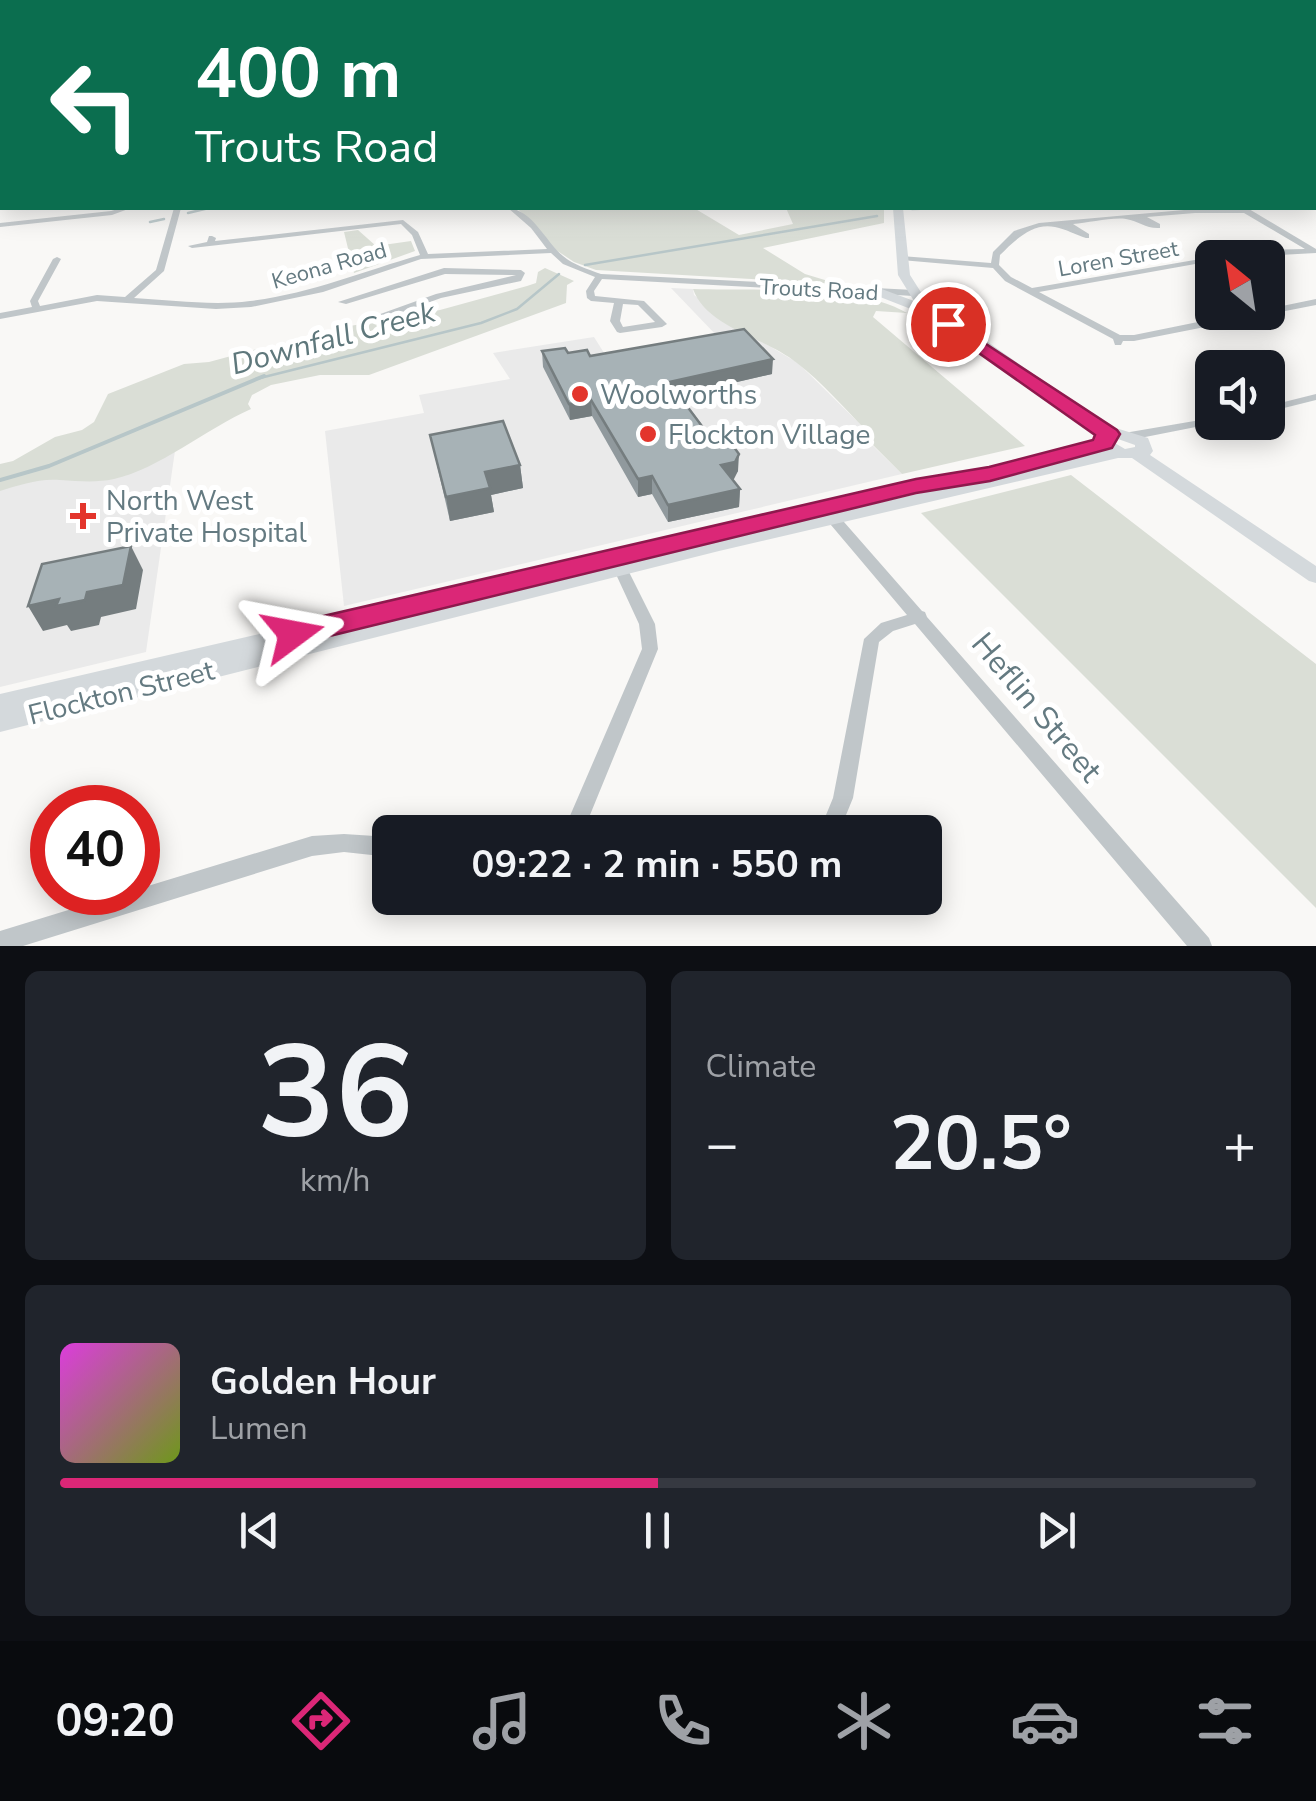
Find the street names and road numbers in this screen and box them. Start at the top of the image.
street label: Loren Street [1056,234,1181,284]
street label: Keona Road [268,235,390,297]
street label: Trouts Road [759,272,879,308]
street label: Heflin Street [961,624,1112,792]
street label: Flockton Street [24,651,218,734]

